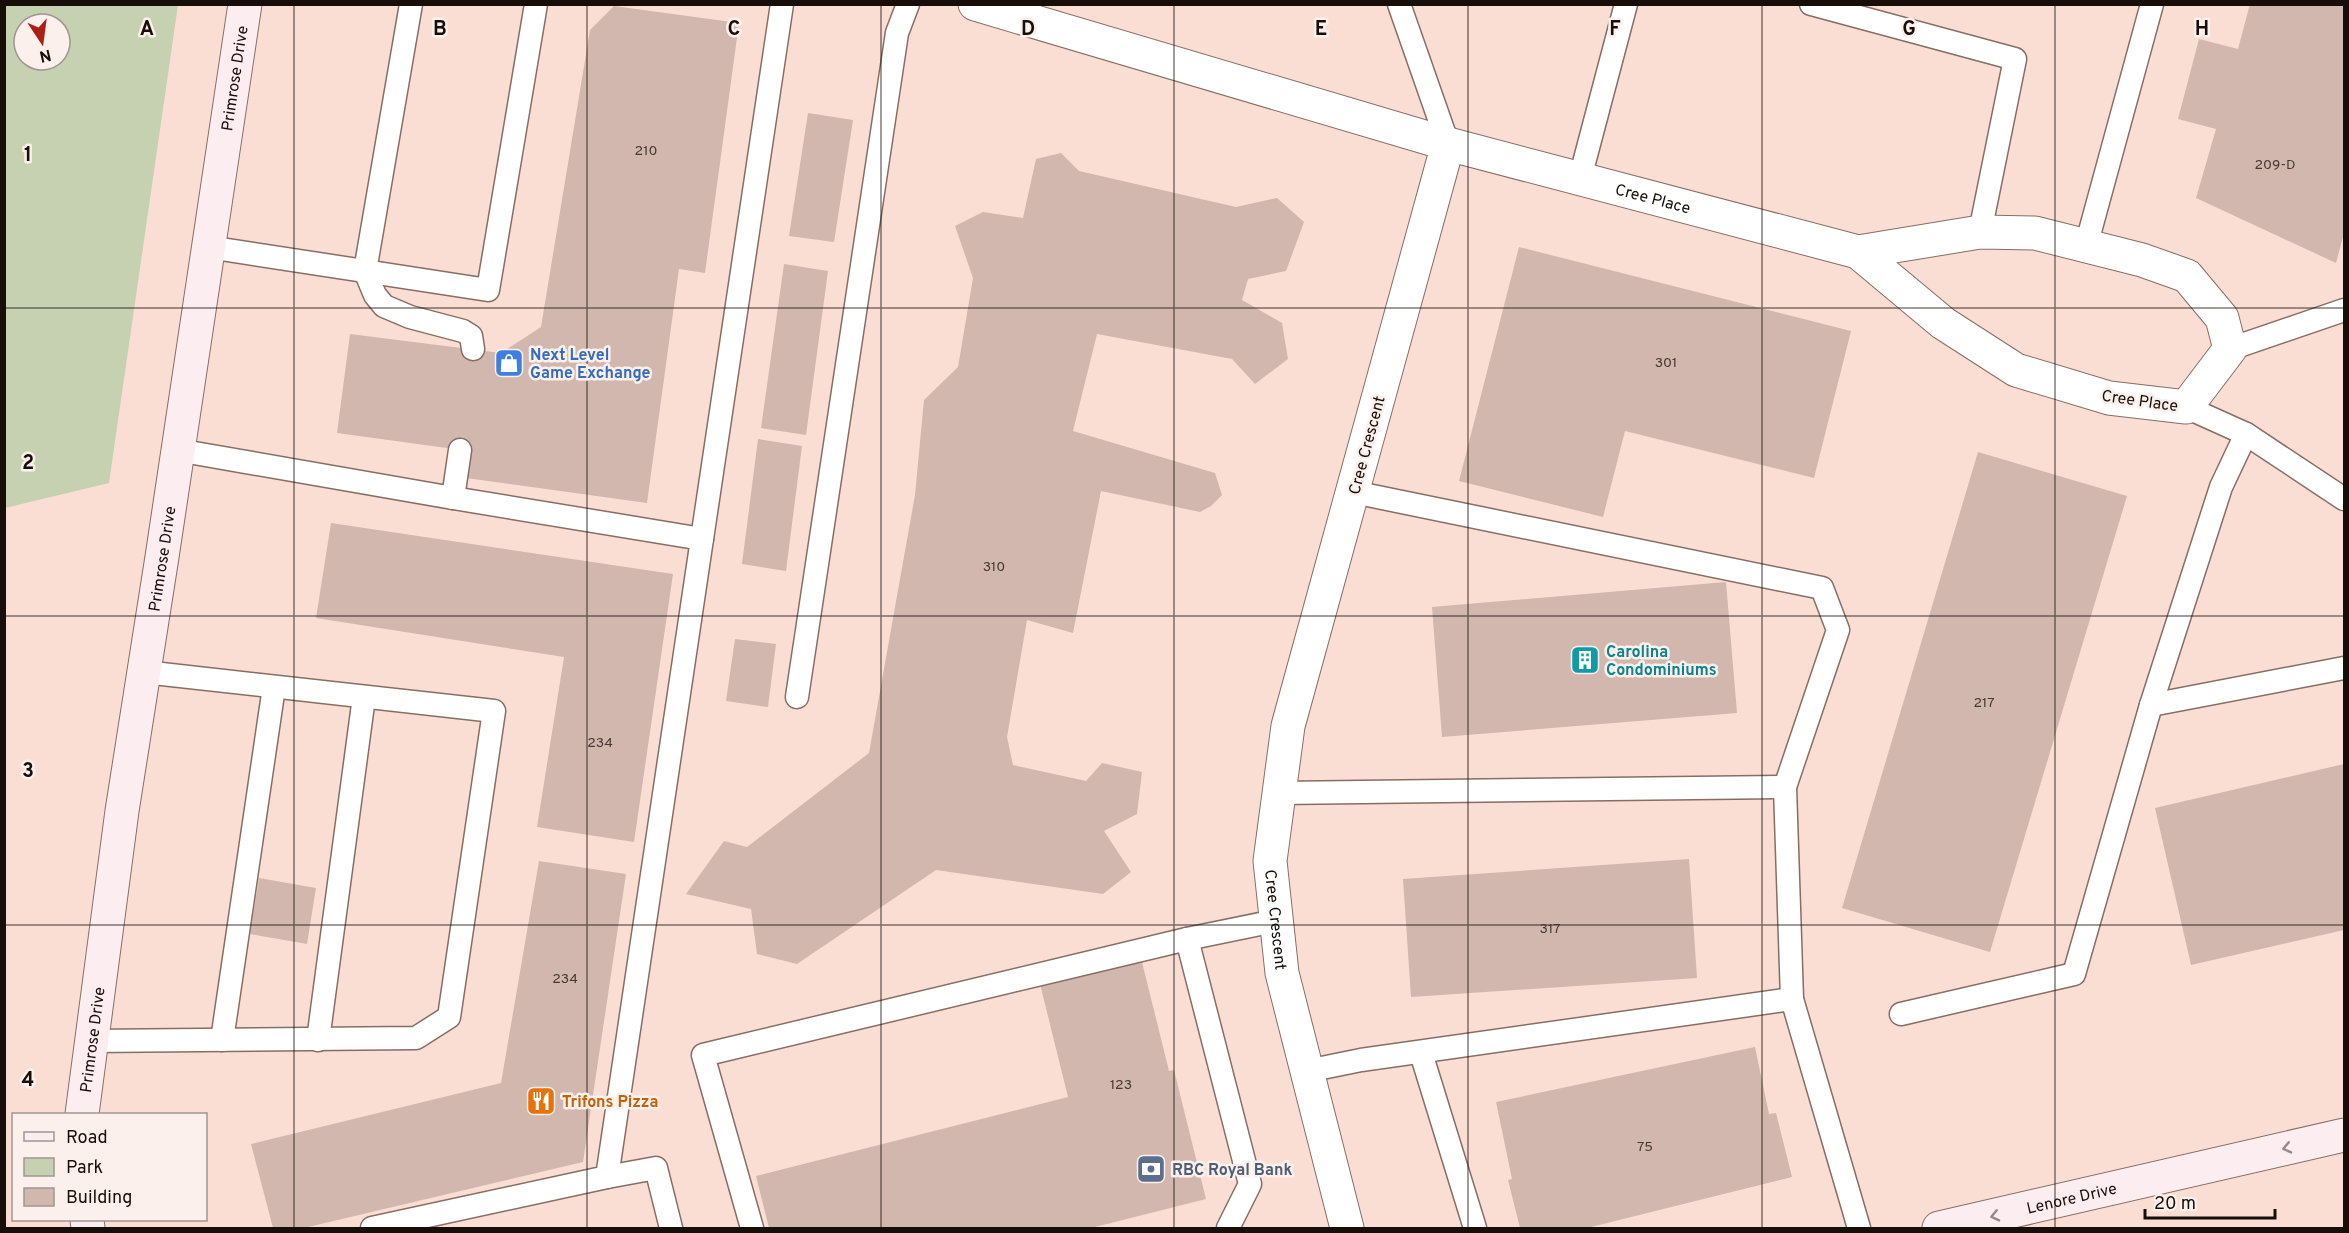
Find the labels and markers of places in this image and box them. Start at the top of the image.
place label: Next Level Game Exchange [530,346,651,384]
shop icon: Next Level Game Exchange [493,347,525,379]
place label: Carolina Condominiums [1606,643,1717,681]
building icon: Carolina Condominiums [1569,644,1601,676]
restaurant icon: Trifons Pizza [525,1085,557,1117]
place label: Trifons Pizza [562,1093,658,1113]
bank icon: RBC Royal Bank [1135,1153,1167,1185]
place label: RBC Royal Bank [1172,1161,1292,1181]

